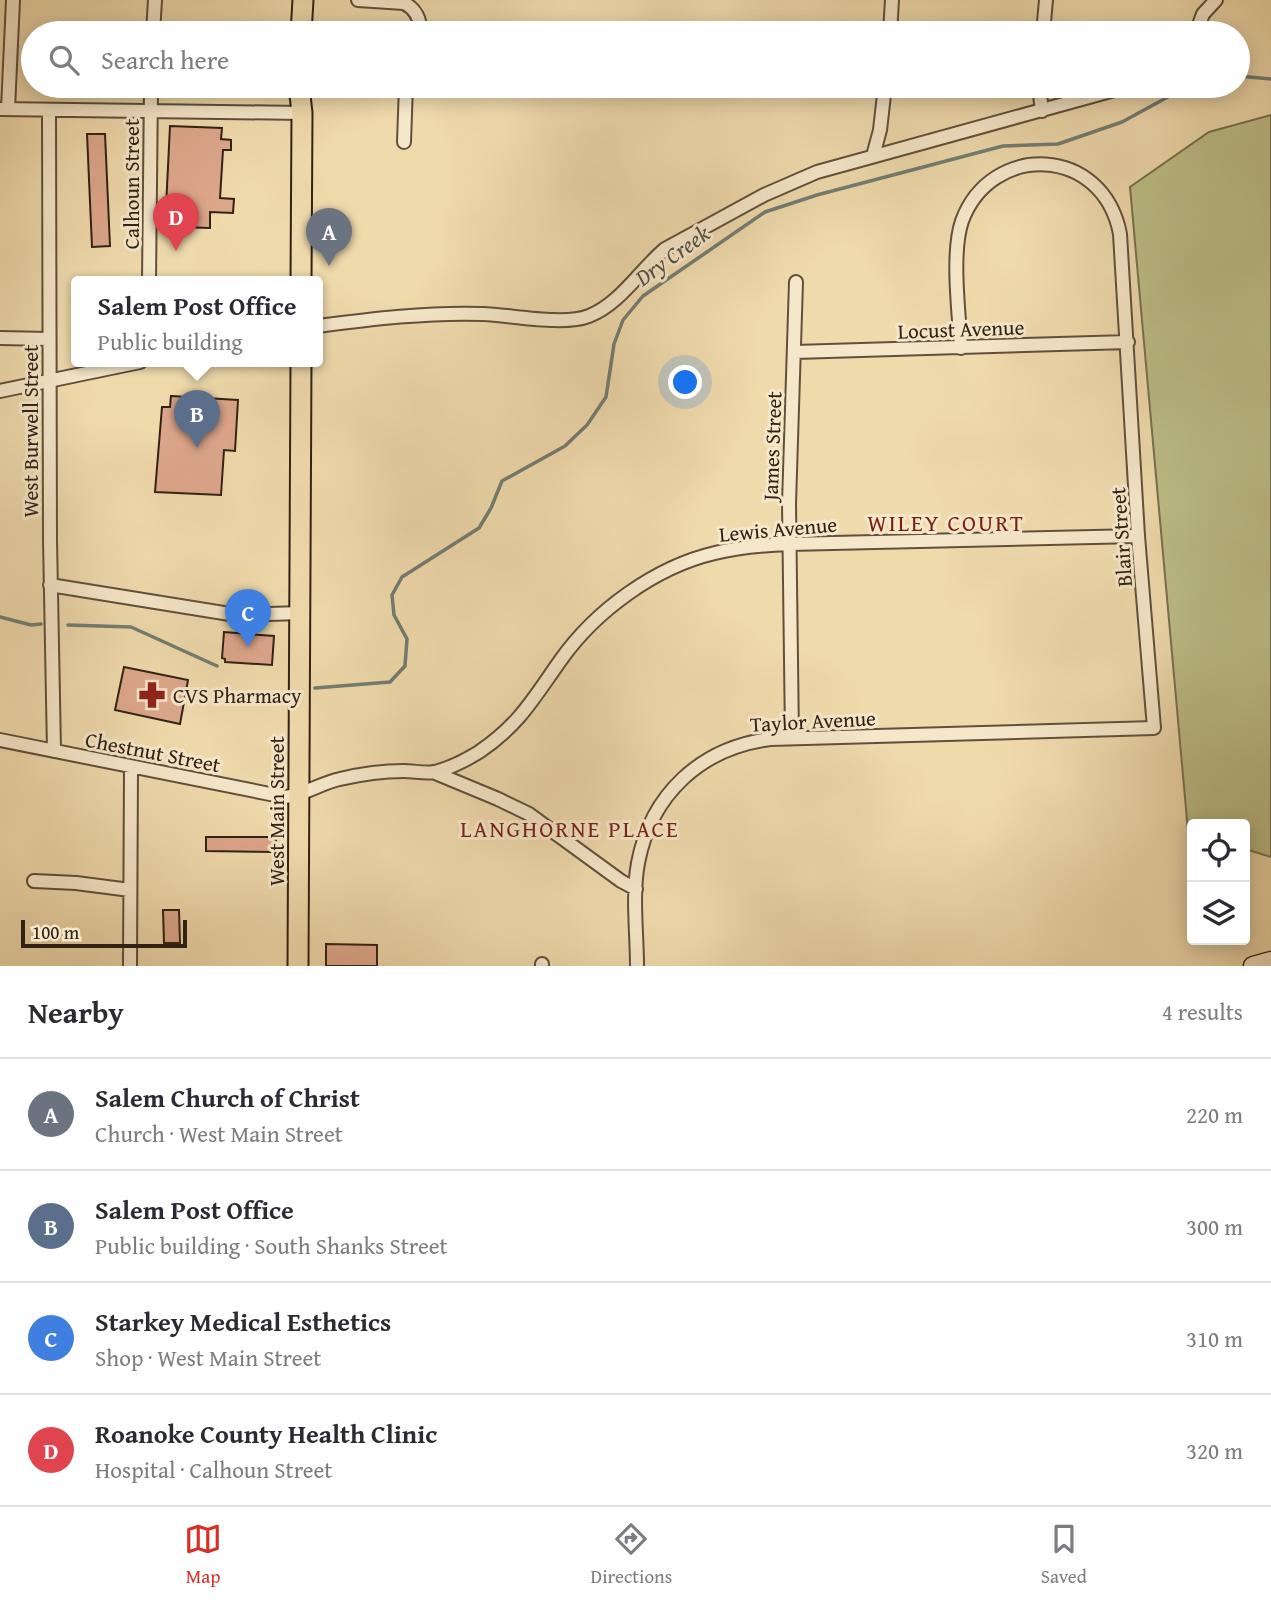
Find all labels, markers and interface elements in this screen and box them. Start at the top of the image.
search box [21,21,1250,98]
text: Search here [101,40,229,79]
icon: search [45,41,83,79]
street label: Calhoun Street [116,118,147,249]
pin: D [153,193,199,251]
pin: A [306,208,352,266]
water label: Dry Creek [627,216,717,294]
popup [71,276,323,367]
text: Salem Post Office [98,286,296,325]
street label: Locust Avenue [897,311,1025,347]
text: Public building [98,325,243,358]
street label: West Burwell Street [15,344,46,518]
your location [668,365,702,399]
pin: B [174,390,220,448]
street label: James Street [754,390,789,504]
street label: Blair Street [1102,485,1140,588]
district label: WILEY COURT [867,506,1025,539]
street label: Lewis Avenue [718,508,838,550]
pin: C [225,589,271,647]
pharmacy icon: CVS Pharmacy [137,680,167,710]
place label: CVS Pharmacy [173,680,302,711]
street label: Taylor Avenue [749,702,877,740]
street label: Chestnut Street [83,724,224,780]
street label: West Main Street [261,735,292,886]
district label: LANGHORNE PLACE [460,812,680,845]
map controls [1187,819,1250,945]
button: locate [1187,819,1250,882]
button: layers [1187,882,1250,945]
scale bar [21,917,187,949]
text: 100 m [32,918,79,946]
text: Nearby [28,990,124,1034]
text: 4 results [1162,995,1243,1028]
text: Salem Church of Christ [95,1078,360,1117]
text: A [44,1098,58,1131]
text: 220 m [1186,1098,1243,1131]
text: Church · West Main Street [95,1117,343,1150]
text: Salem Post Office [95,1190,294,1229]
text: B [44,1210,58,1243]
text: 300 m [1186,1210,1243,1243]
text: Public building · South Shanks Street [95,1229,448,1262]
text: Starkey Medical Esthetics [95,1302,391,1341]
text: C [44,1322,58,1355]
text: 310 m [1186,1322,1243,1355]
text: Shop · West Main Street [95,1341,321,1374]
text: Roanoke County Health Clinic [95,1414,437,1453]
text: D [44,1434,58,1467]
text: 320 m [1186,1434,1243,1467]
text: Hospital · Calhoun Street [95,1453,332,1486]
tab: Map [184,1520,222,1590]
tab: Directions [591,1520,672,1590]
tab: Saved [1041,1520,1087,1590]

